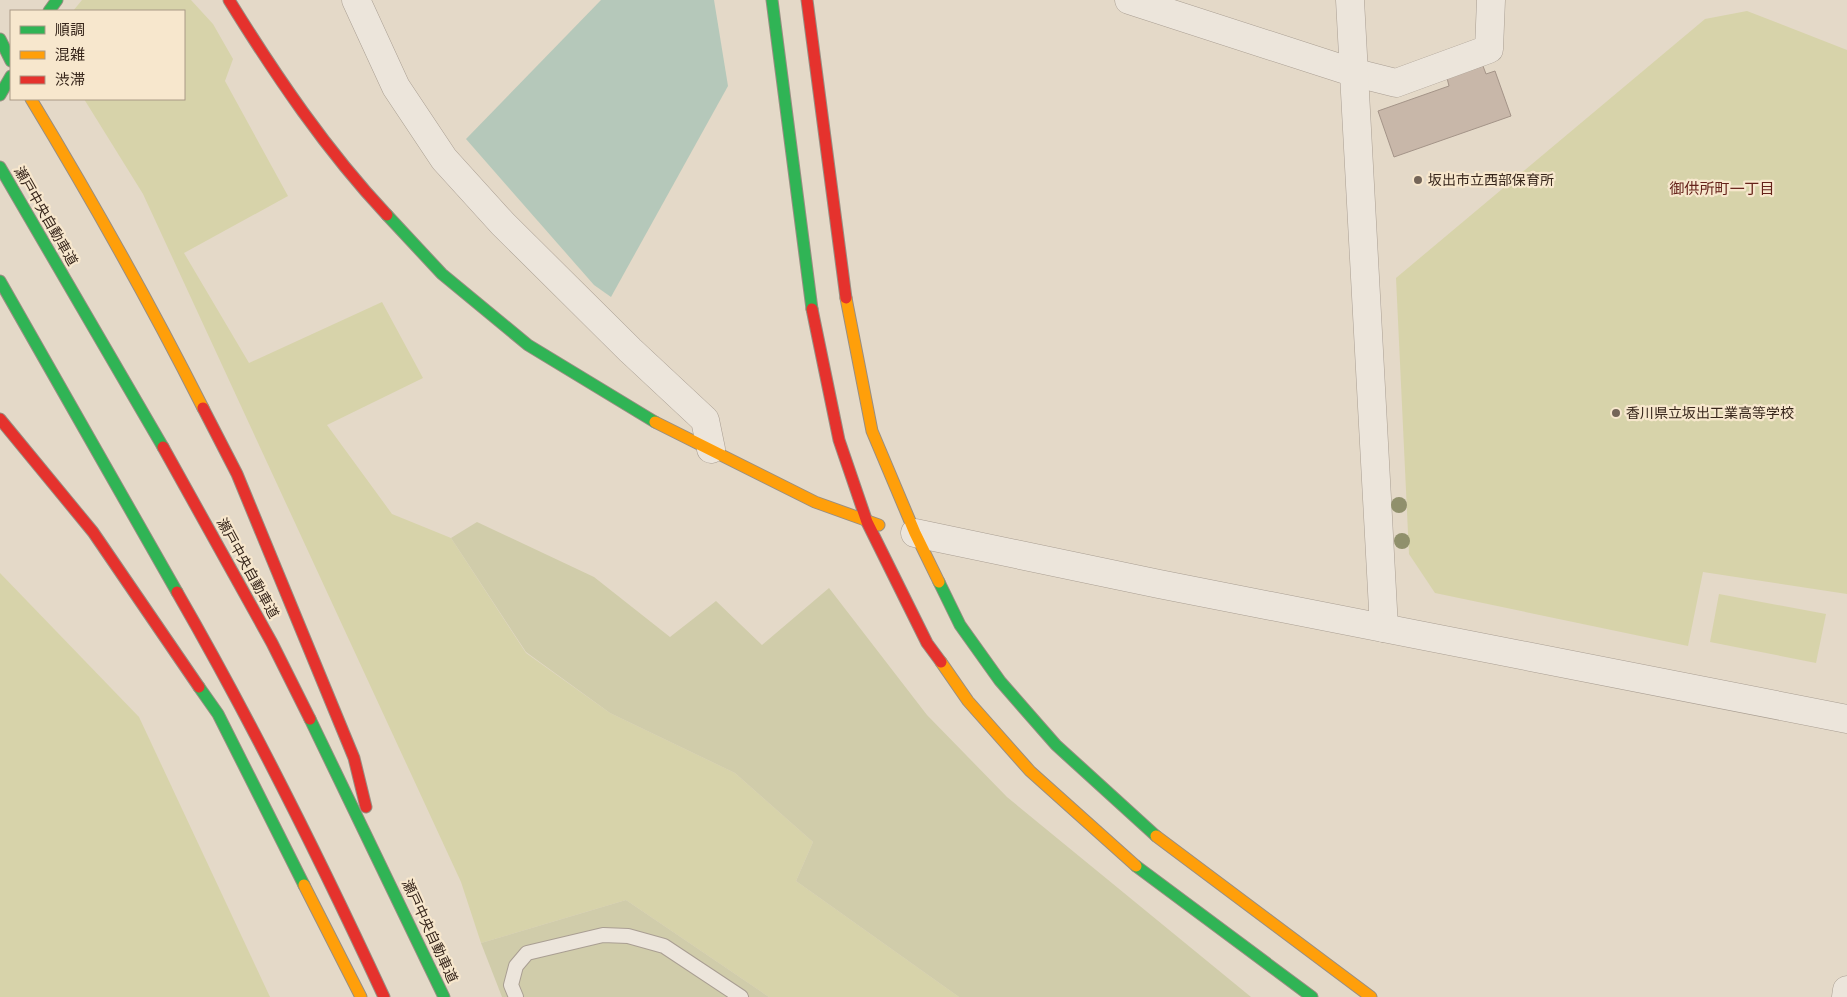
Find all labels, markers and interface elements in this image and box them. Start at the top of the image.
legend [10,10,185,100]
text: 順調 [55,21,85,39]
text: 混雑 [55,46,85,64]
text: 渋滞 [55,71,85,89]
street label: 瀬戸中央自動車道 [11,164,81,268]
place label: 坂出市立西部保育所 [1428,172,1554,188]
marker: 坂出市立西部保育所 [1412,174,1424,186]
district label: 御供所町一丁目 [1669,180,1775,198]
place label: 香川県立坂出工業高等学校 [1626,405,1794,421]
marker: 香川県立坂出工業高等学校 [1610,407,1622,419]
street label: 瀬戸中央自動車道 [214,515,282,621]
street label: 瀬戸中央自動車道 [399,877,461,985]

